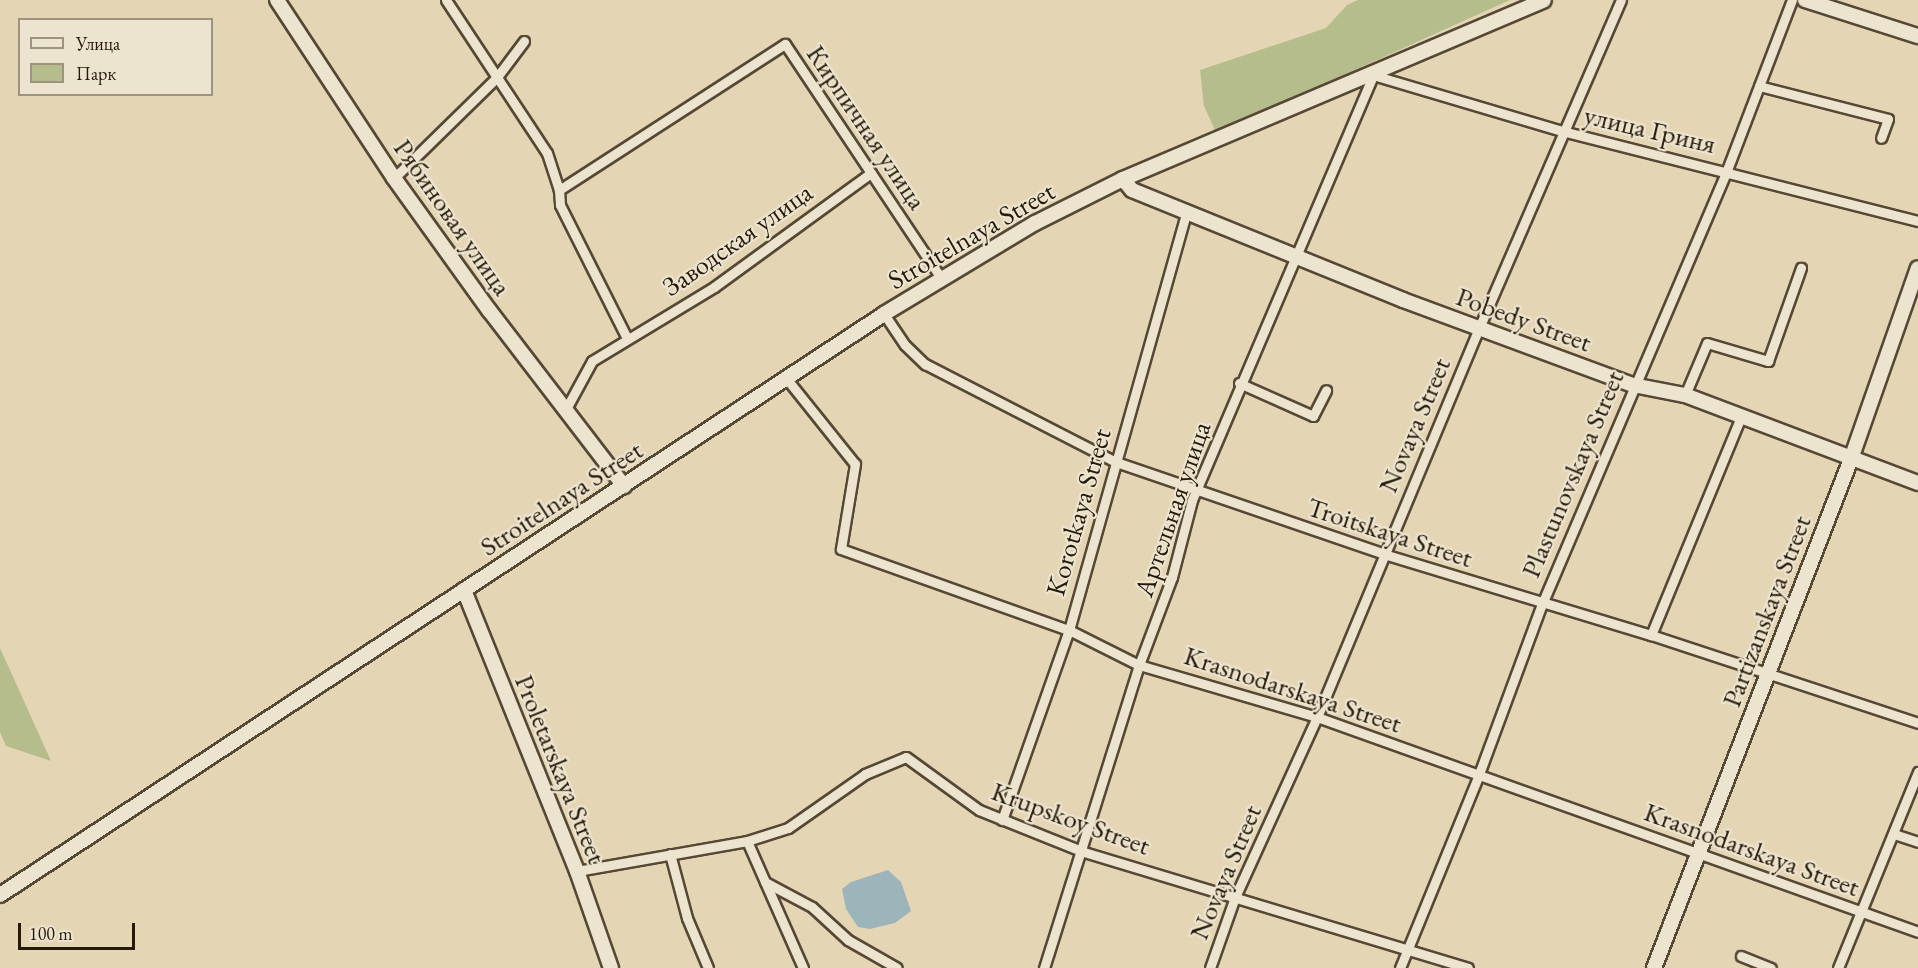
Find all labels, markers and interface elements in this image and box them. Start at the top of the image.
legend [18,18,213,96]
text: Улица [76,32,120,55]
street label: Кирпичная улица [800,39,934,215]
text: Парк [76,62,116,85]
street label: улица Гриня [1581,98,1719,160]
street label: Рябиновая улица [387,133,519,301]
street label: Stroitelnaya Street [882,174,1060,296]
street label: Заводская улица [656,175,818,303]
street label: Pobedy Street [1452,280,1596,358]
street label: Novaya Street [1371,353,1457,497]
street label: Plastunovskaya Street [1514,366,1630,582]
street label: Артельная улица [1127,417,1217,601]
street label: Korotkaya Street [1039,425,1117,599]
street label: Stroitelnaya Street [474,433,648,563]
street label: Troitskaya Street [1303,490,1477,574]
street label: Partizanskaya Street [1715,511,1817,711]
street label: Krasnodarskaya Street [1180,639,1406,739]
street label: Proletarskaya Street [508,670,614,868]
street label: Krupskoy Street [987,774,1155,862]
street label: Krasnodarskaya Street [1640,795,1864,903]
street label: Novaya Street [1182,800,1268,944]
scale bar [21,911,138,949]
text: 100 m [29,922,73,945]

